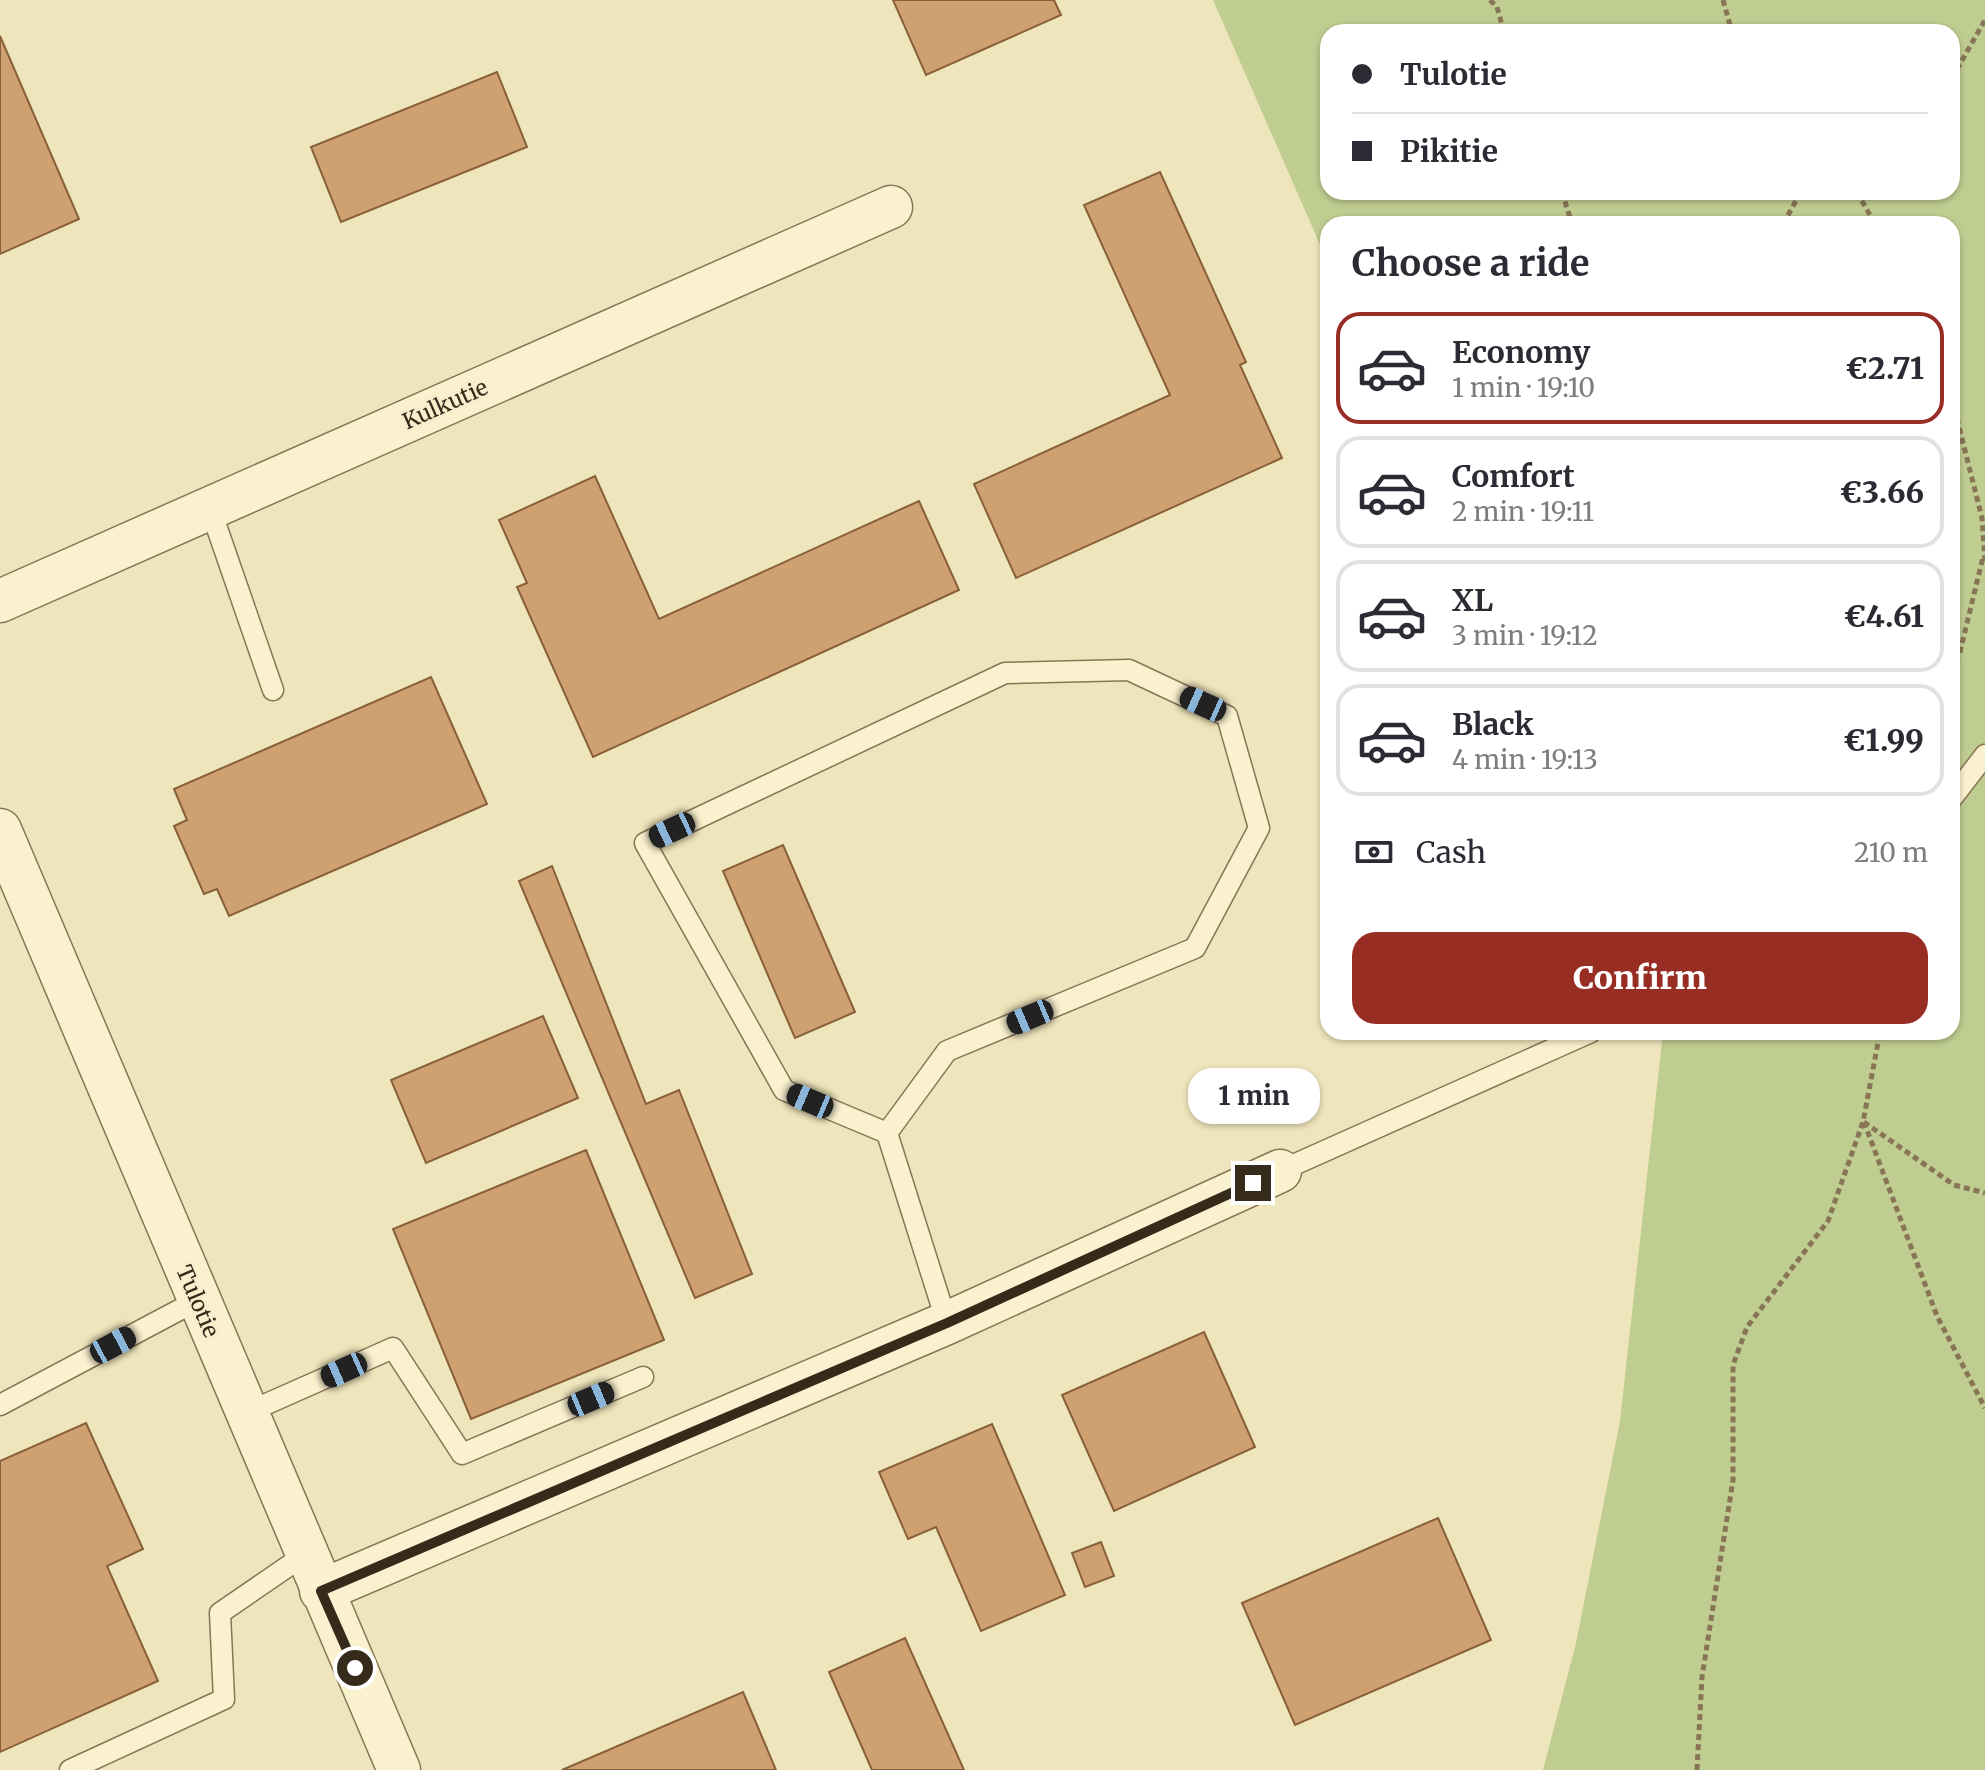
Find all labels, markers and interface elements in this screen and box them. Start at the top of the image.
text: Tulotie [1400,55,1507,93]
text: Pikitie [1400,132,1498,170]
text: Choose a ride [1352,241,1589,286]
icon: car [1356,332,1428,404]
text: Economy [1452,333,1590,371]
text: €2.71 [1845,349,1924,387]
text: 1 min · 19:10 [1452,371,1595,404]
street label: Kulkutie [398,373,492,435]
icon: car [1356,456,1428,528]
text: Comfort [1452,457,1575,495]
text: €3.66 [1840,473,1924,511]
text: 2 min · 19:11 [1452,495,1594,528]
icon: car [1356,580,1428,652]
text: XL [1452,581,1493,619]
text: €4.61 [1844,597,1924,635]
text: 3 min · 19:12 [1452,619,1598,652]
car [1176,683,1230,725]
icon: car [1356,704,1428,776]
text: Black [1452,705,1534,743]
text: €1.99 [1843,721,1924,759]
text: 4 min · 19:13 [1452,743,1598,776]
car [645,809,699,851]
icon: cash [1352,830,1396,874]
text: Cash [1416,833,1486,871]
text: 210 m [1854,836,1928,869]
button: Confirm [1352,932,1928,1024]
car [1003,997,1057,1037]
callout: 1 min [1187,1067,1319,1123]
text: 1 min [1218,1079,1290,1112]
car [783,1081,837,1121]
route end [1235,1165,1271,1201]
street label: Tulotie [170,1261,226,1341]
car [86,1323,140,1367]
car [317,1349,371,1391]
car [564,1379,618,1419]
route start [337,1650,373,1686]

